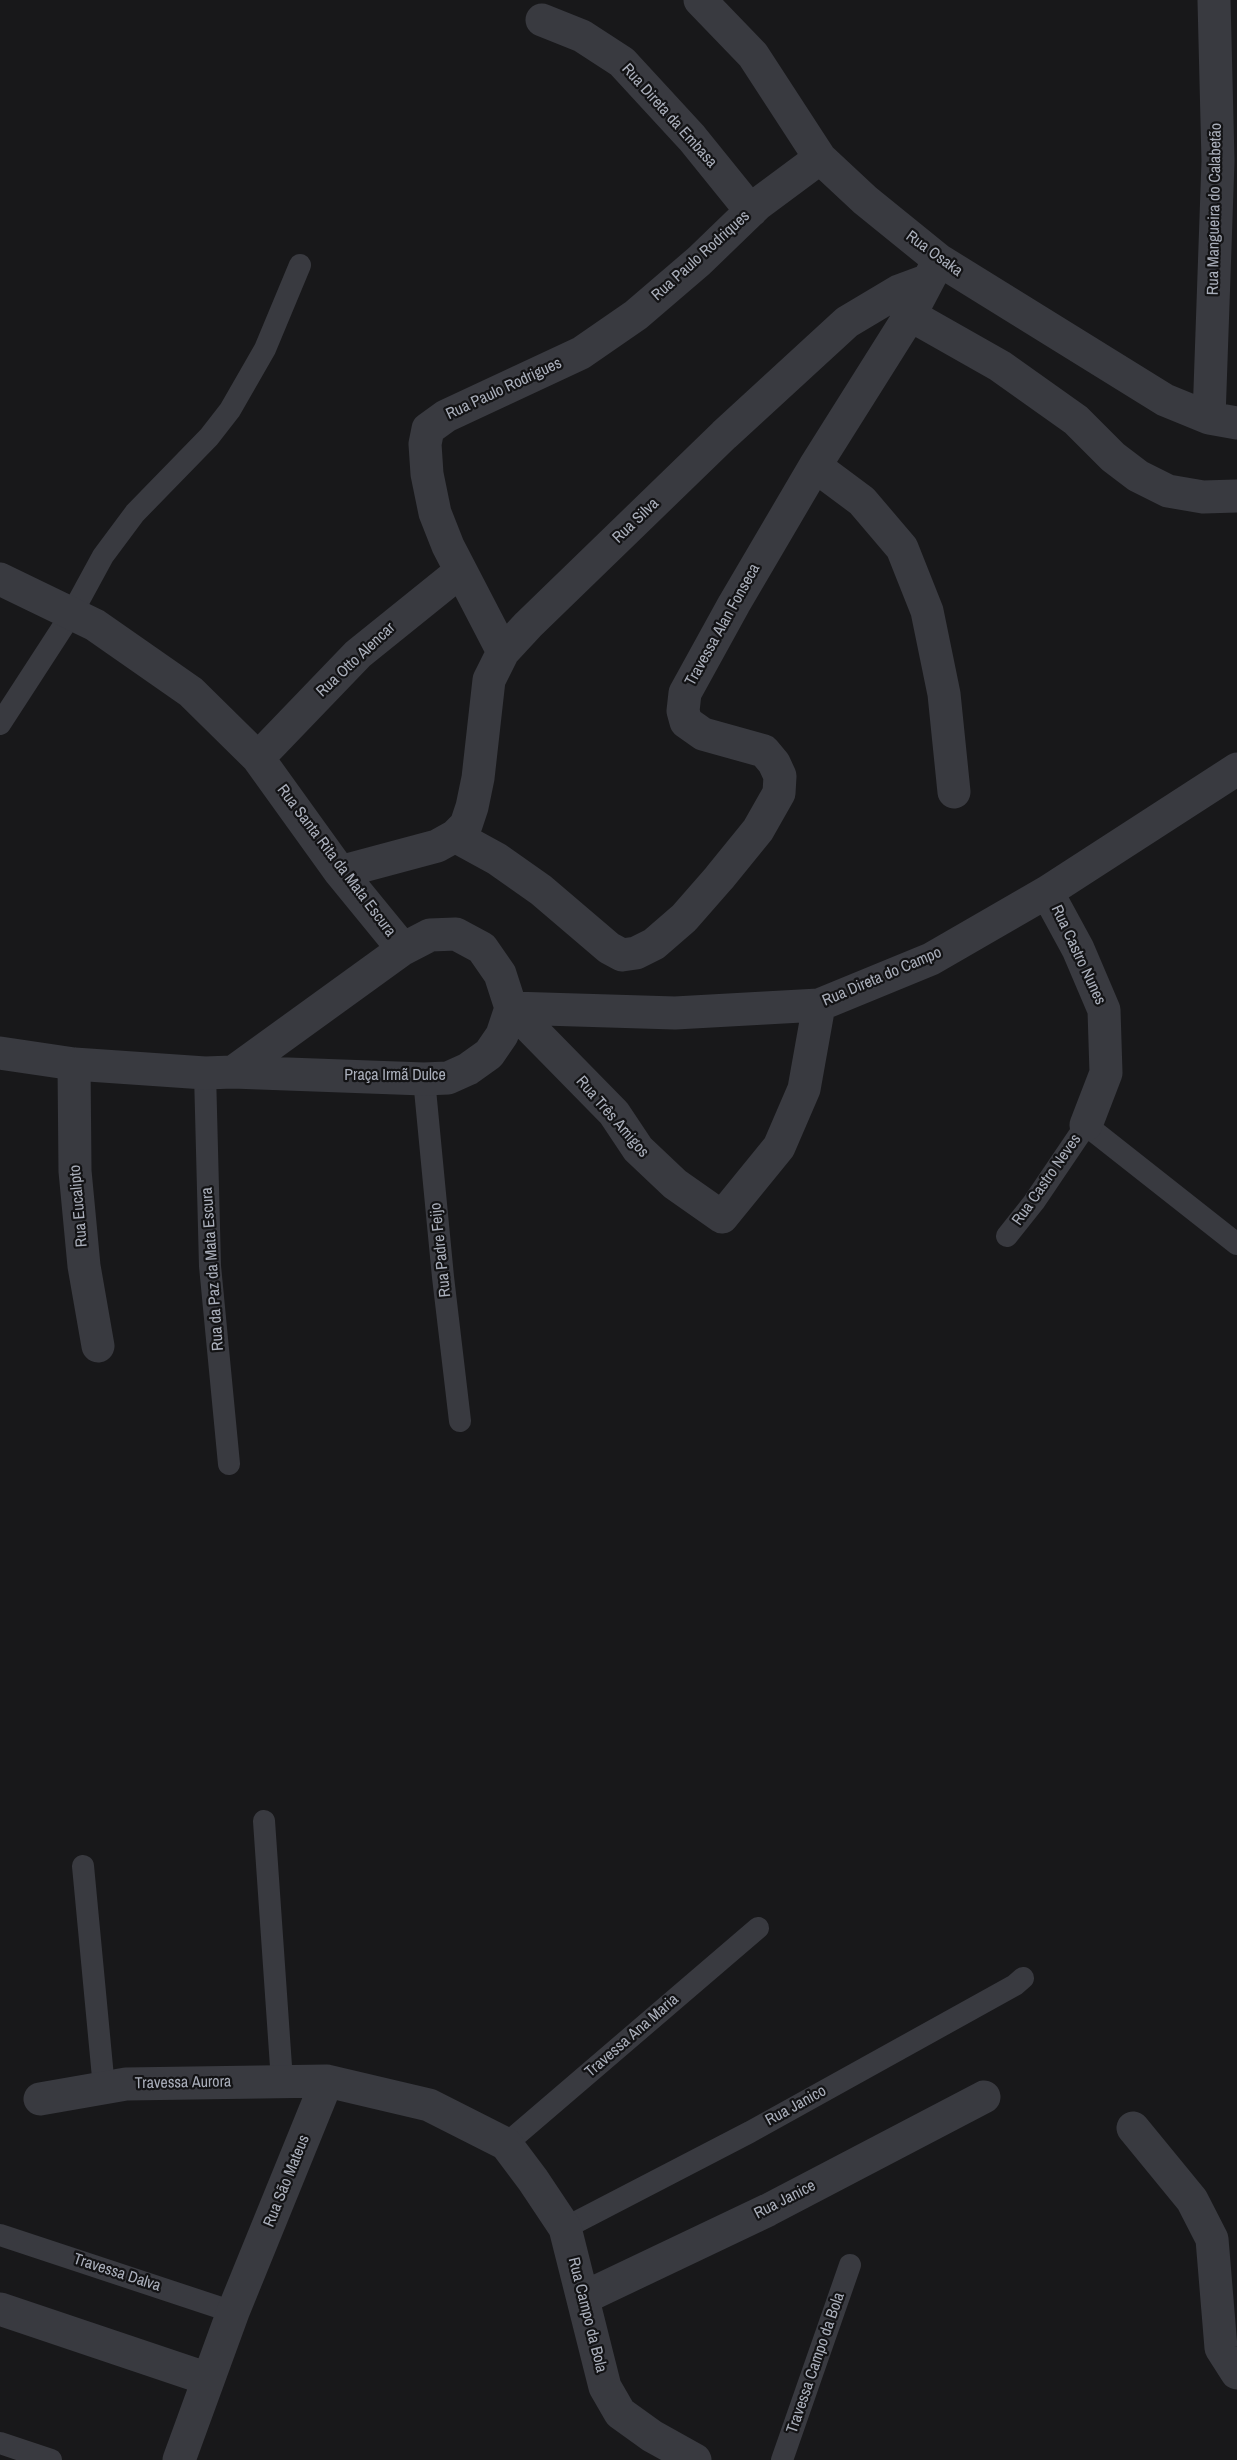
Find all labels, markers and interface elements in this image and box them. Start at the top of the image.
street label: Rua Direta da Embasa [617,60,721,172]
street label: Rua Mangueira do Calabetão [1204,123,1226,295]
street label: Rua Paulo Rodriques [648,207,754,305]
street label: Rua Osaka [902,227,966,281]
street label: Rua Paulo Rodrigues [443,354,565,424]
street label: Rua Silva [609,494,663,548]
street label: Travessa Alan Fonseca [681,561,765,689]
street label: Rua Otto Alencar [313,619,399,701]
street label: Rua Santa Rita da Mata Escura [273,781,399,941]
street label: Rua Castro Nunes [1046,902,1110,1008]
street label: Rua Direta do Campo [820,943,944,1011]
street label: Praça Irmã Dulce [344,1066,446,1086]
street label: Rua Três Amigos [571,1072,653,1162]
street label: Rua Castro Neves [1008,1131,1086,1229]
street label: Rua Eucalipto [66,1164,92,1248]
street label: Rua da Paz da Mata Escura [198,1186,228,1352]
street label: Rua Padre Feijo [426,1202,456,1298]
street label: Travessa Ana Maria [581,1990,683,2082]
street label: Travessa Aurora [135,2073,231,2093]
street label: Rua Janico [762,2082,830,2130]
street label: Rua São Mateus [260,2132,314,2230]
street label: Rua Janice [751,2176,819,2224]
street label: Travessa Dalva [71,2250,163,2296]
street label: Rua Campo da Bola [563,2255,611,2375]
street label: Travessa Campo da Bola [783,2290,849,2436]

